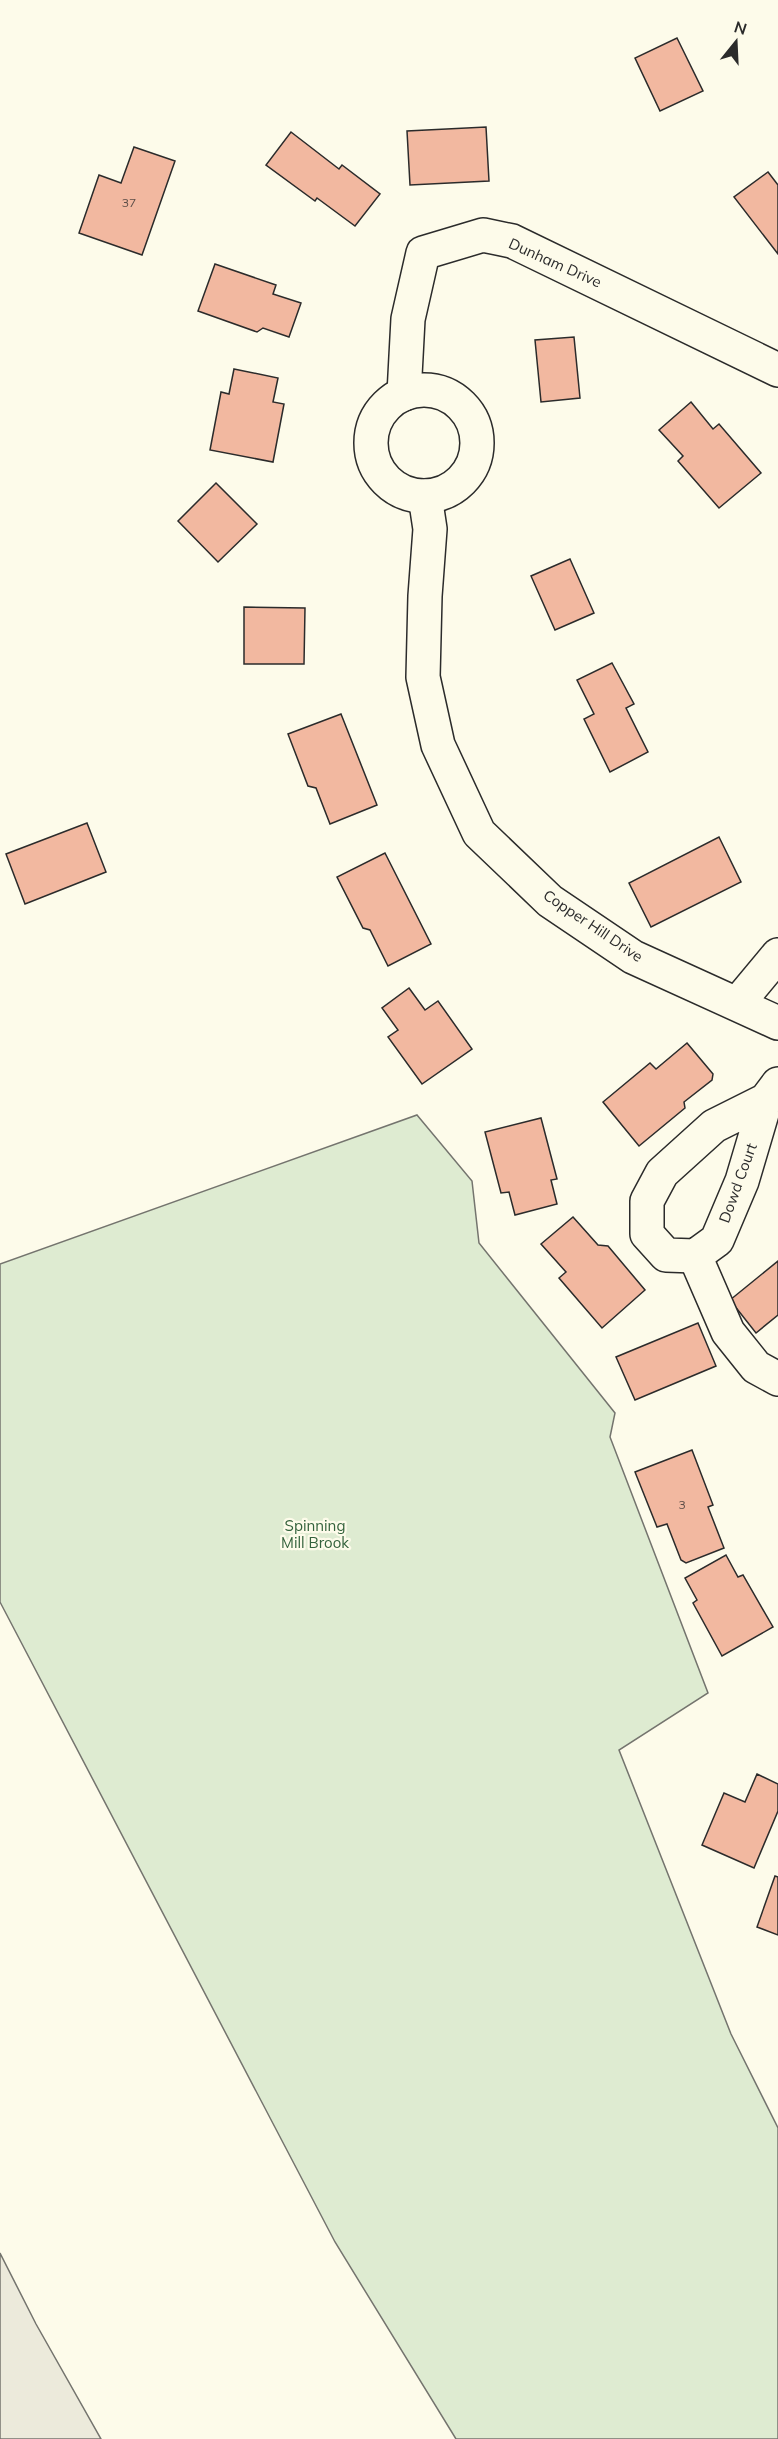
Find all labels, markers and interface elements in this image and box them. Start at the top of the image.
north arrow [706,12,766,72]
text: N [732,16,749,39]
house number: 37 [122,195,136,210]
street label: Dunham Drive [506,234,605,292]
street label: Copper Hill Drive [540,885,647,966]
street label: Dowd Court [714,1140,761,1225]
house number: 3 [678,1497,686,1512]
park label: Spinning Mill Brook [281,1516,349,1552]

